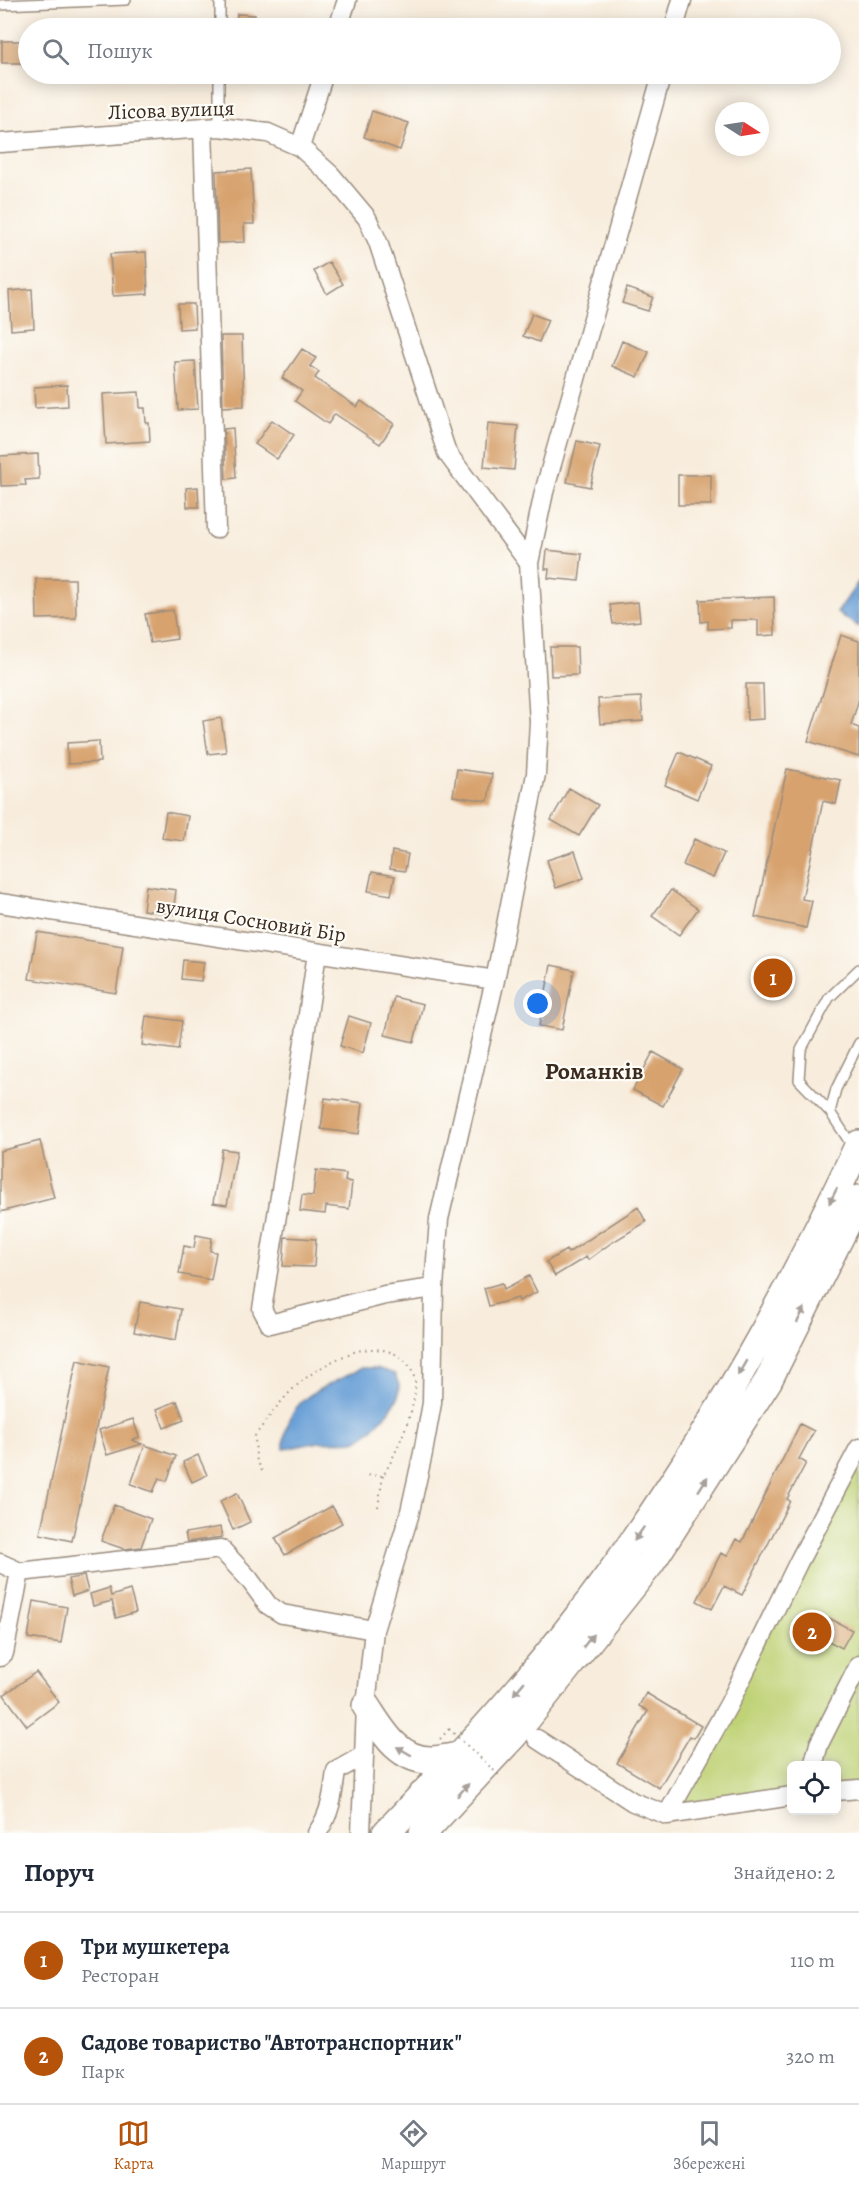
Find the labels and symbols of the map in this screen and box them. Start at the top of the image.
street label: Лісова вулиця [107,94,235,126]
north arrow [715,102,769,156]
street label: вулиця Сосновий Бір [154,891,348,949]
pin: 1 [754,956,792,1000]
your location [523,989,552,1018]
district label: Романків [545,1055,644,1087]
one-way arrow [828,1188,838,1205]
one-way arrow [796,1307,805,1324]
one-way arrow [737,1360,747,1377]
one-way arrow [697,1476,709,1492]
one-way arrow [633,1525,645,1541]
pin: 2 [792,1610,832,1654]
one-way arrow [582,1633,595,1649]
one-way arrow [513,1680,526,1696]
one-way arrow [395,1746,412,1756]
one-way arrow [456,1783,469,1798]

